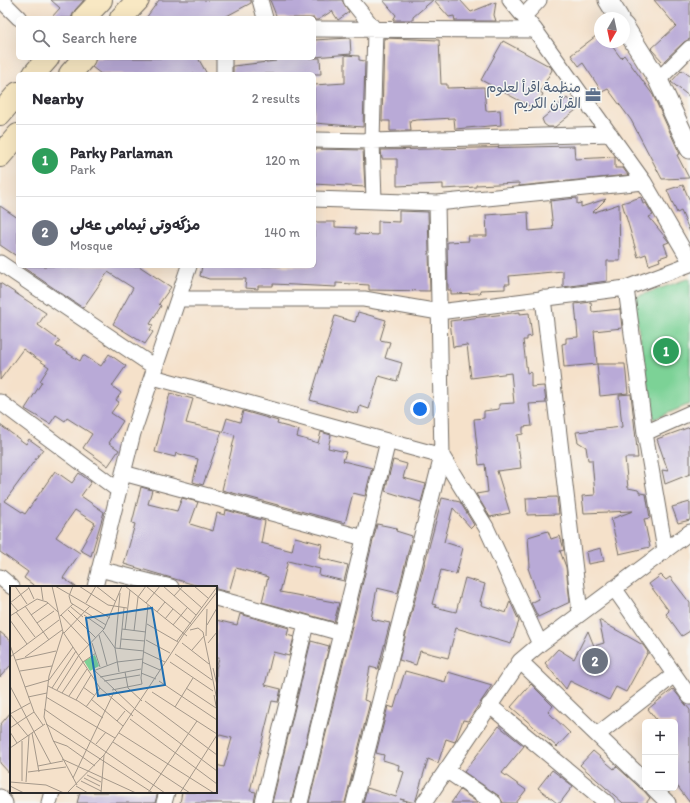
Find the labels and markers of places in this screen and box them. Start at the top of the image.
place label: منظمة اقرأ لعلوم القرآن الكريم [486,79,581,114]
office icon: منظمة اقرأ لعلوم القرآن الكريم [584,86,602,104]
pin: 1 [653,336,679,366]
pin: 2 [582,646,608,676]

